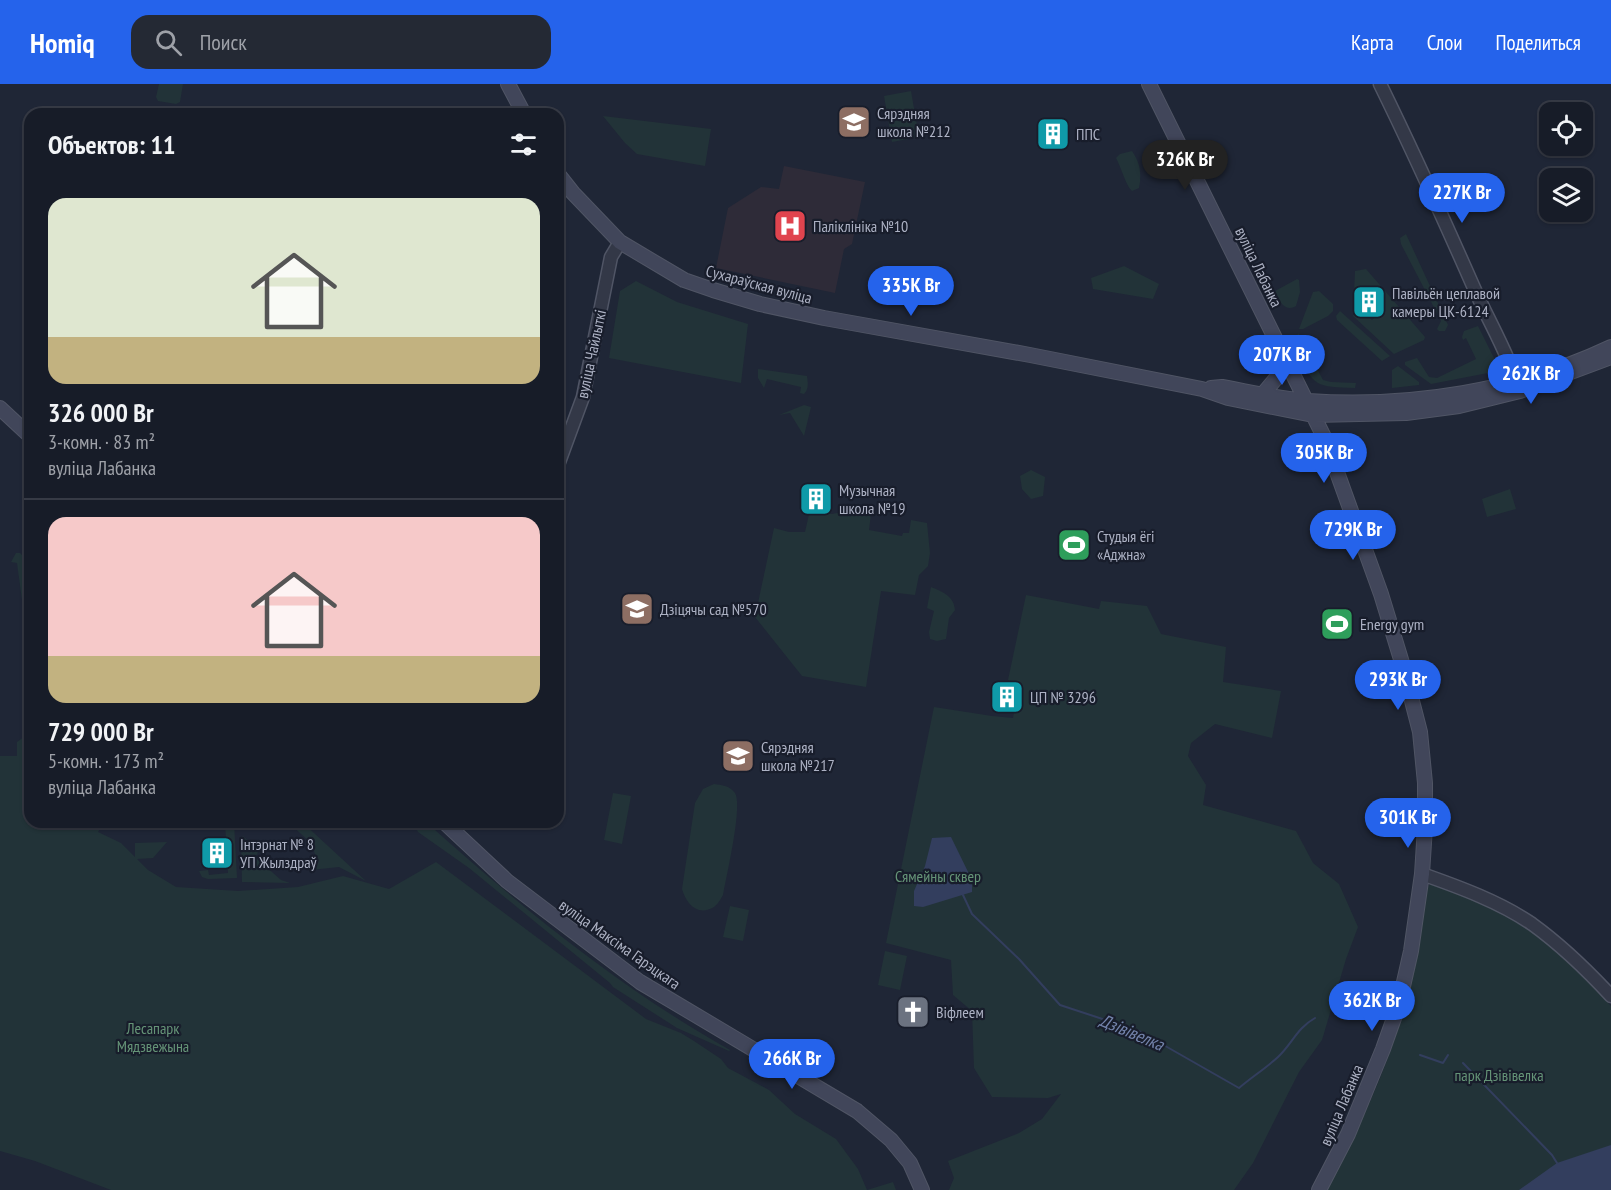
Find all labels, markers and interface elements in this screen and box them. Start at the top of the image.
search box [131,15,551,69]
text: Homiq [30,24,95,61]
icon: search [152,26,185,59]
text: Поиск [200,28,247,56]
text: Карта [1351,29,1394,56]
text: Слои [1427,29,1462,56]
text: Поделиться [1495,29,1581,56]
map controls [1539,102,1593,222]
button: locate [1539,102,1593,156]
place label: Сярэдняя школа №212 [877,103,951,141]
school or university icon: Сярэдняя школа №212 [836,104,872,140]
building icon: ППС [1035,116,1071,152]
place label: ППС [1076,124,1100,144]
text: Объектов: 11 [48,128,175,161]
icon: filters [507,128,540,161]
pin: 326K Br [1130,140,1240,191]
text: 326K Br [1156,146,1214,172]
button: layers [1539,168,1593,222]
pin: 227K Br [1407,173,1517,224]
text: 227K Br [1433,179,1491,205]
hospital icon: Паліклініка №10 [772,208,808,244]
place label: Паліклініка №10 [813,216,908,236]
street label: вуліца Лабанка [1231,224,1287,310]
icon: home [240,237,348,345]
street label: Сухараўская вуліца [704,260,814,308]
pin: 335K Br [856,266,966,317]
text: 335K Br [882,272,940,298]
place label: Павільён цеплавой камеры ЦК-6124 [1392,283,1500,321]
building icon: Павільён цеплавой камеры ЦК-6124 [1351,284,1387,320]
street label: вуліца Чайлыткі [572,308,610,400]
pin: 207K Br [1227,335,1337,386]
text: 207K Br [1253,341,1311,367]
pin: 262K Br [1476,354,1586,405]
text: 262K Br [1502,360,1560,386]
text: 326 000 Br [48,396,154,429]
text: 3-комн. · 83 m² [48,429,155,455]
pin: 305K Br [1269,433,1379,484]
text: 305K Br [1295,439,1353,465]
text: вуліца Лабанка [48,455,156,481]
place label: Музычная школа №19 [839,480,905,518]
building icon: Музычная школа №19 [798,481,834,517]
pin: 729K Br [1298,510,1408,561]
text: 729K Br [1324,516,1382,542]
place label: Студыя ёгі «Аджна» [1097,526,1154,564]
sports icon: Студыя ёгі «Аджна» [1056,527,1092,563]
icon: home [240,556,348,664]
school or university icon: Дзіцячы сад №570 [619,591,655,627]
place label: Дзіцячы сад №570 [660,599,767,619]
sports icon: Energy gym [1319,606,1355,642]
place label: Energy gym [1360,614,1424,634]
pin: 293K Br [1343,660,1453,711]
text: 293K Br [1369,666,1427,692]
building icon: ЦП № 3296 [989,679,1025,715]
place label: ЦП № 3296 [1030,687,1096,707]
text: 729 000 Br [48,715,154,748]
place label: Сярэдняя школа №217 [761,737,835,775]
school or university icon: Сярэдняя школа №217 [720,738,756,774]
text: 5-комн. · 173 m² [48,748,164,774]
text: вуліца Лабанка [48,774,156,800]
pin: 301K Br [1353,798,1463,849]
text: 301K Br [1379,804,1437,830]
place label: Інтэрнат № 8 УП Жылздраў [240,834,317,872]
building icon: Інтэрнат № 8 УП Жылздраў [199,835,235,871]
park label: Сямейны сквер [895,866,981,886]
street label: вуліца Максіма Гарэцкага [556,895,684,993]
pin: 362K Br [1317,981,1427,1032]
text: 362K Br [1343,987,1401,1013]
church icon: Віфлеем [895,994,931,1030]
place label: Віфлеем [936,1002,984,1022]
water label: Дзівівелка [1096,1008,1168,1056]
park label: Лесапарк Мядзвежына [117,1018,189,1056]
pin: 266K Br [737,1039,847,1090]
text: 266K Br [763,1045,821,1071]
street label: вуліца Лабанка [1315,1061,1367,1149]
park label: парк Дзівівелка [1454,1065,1544,1085]

